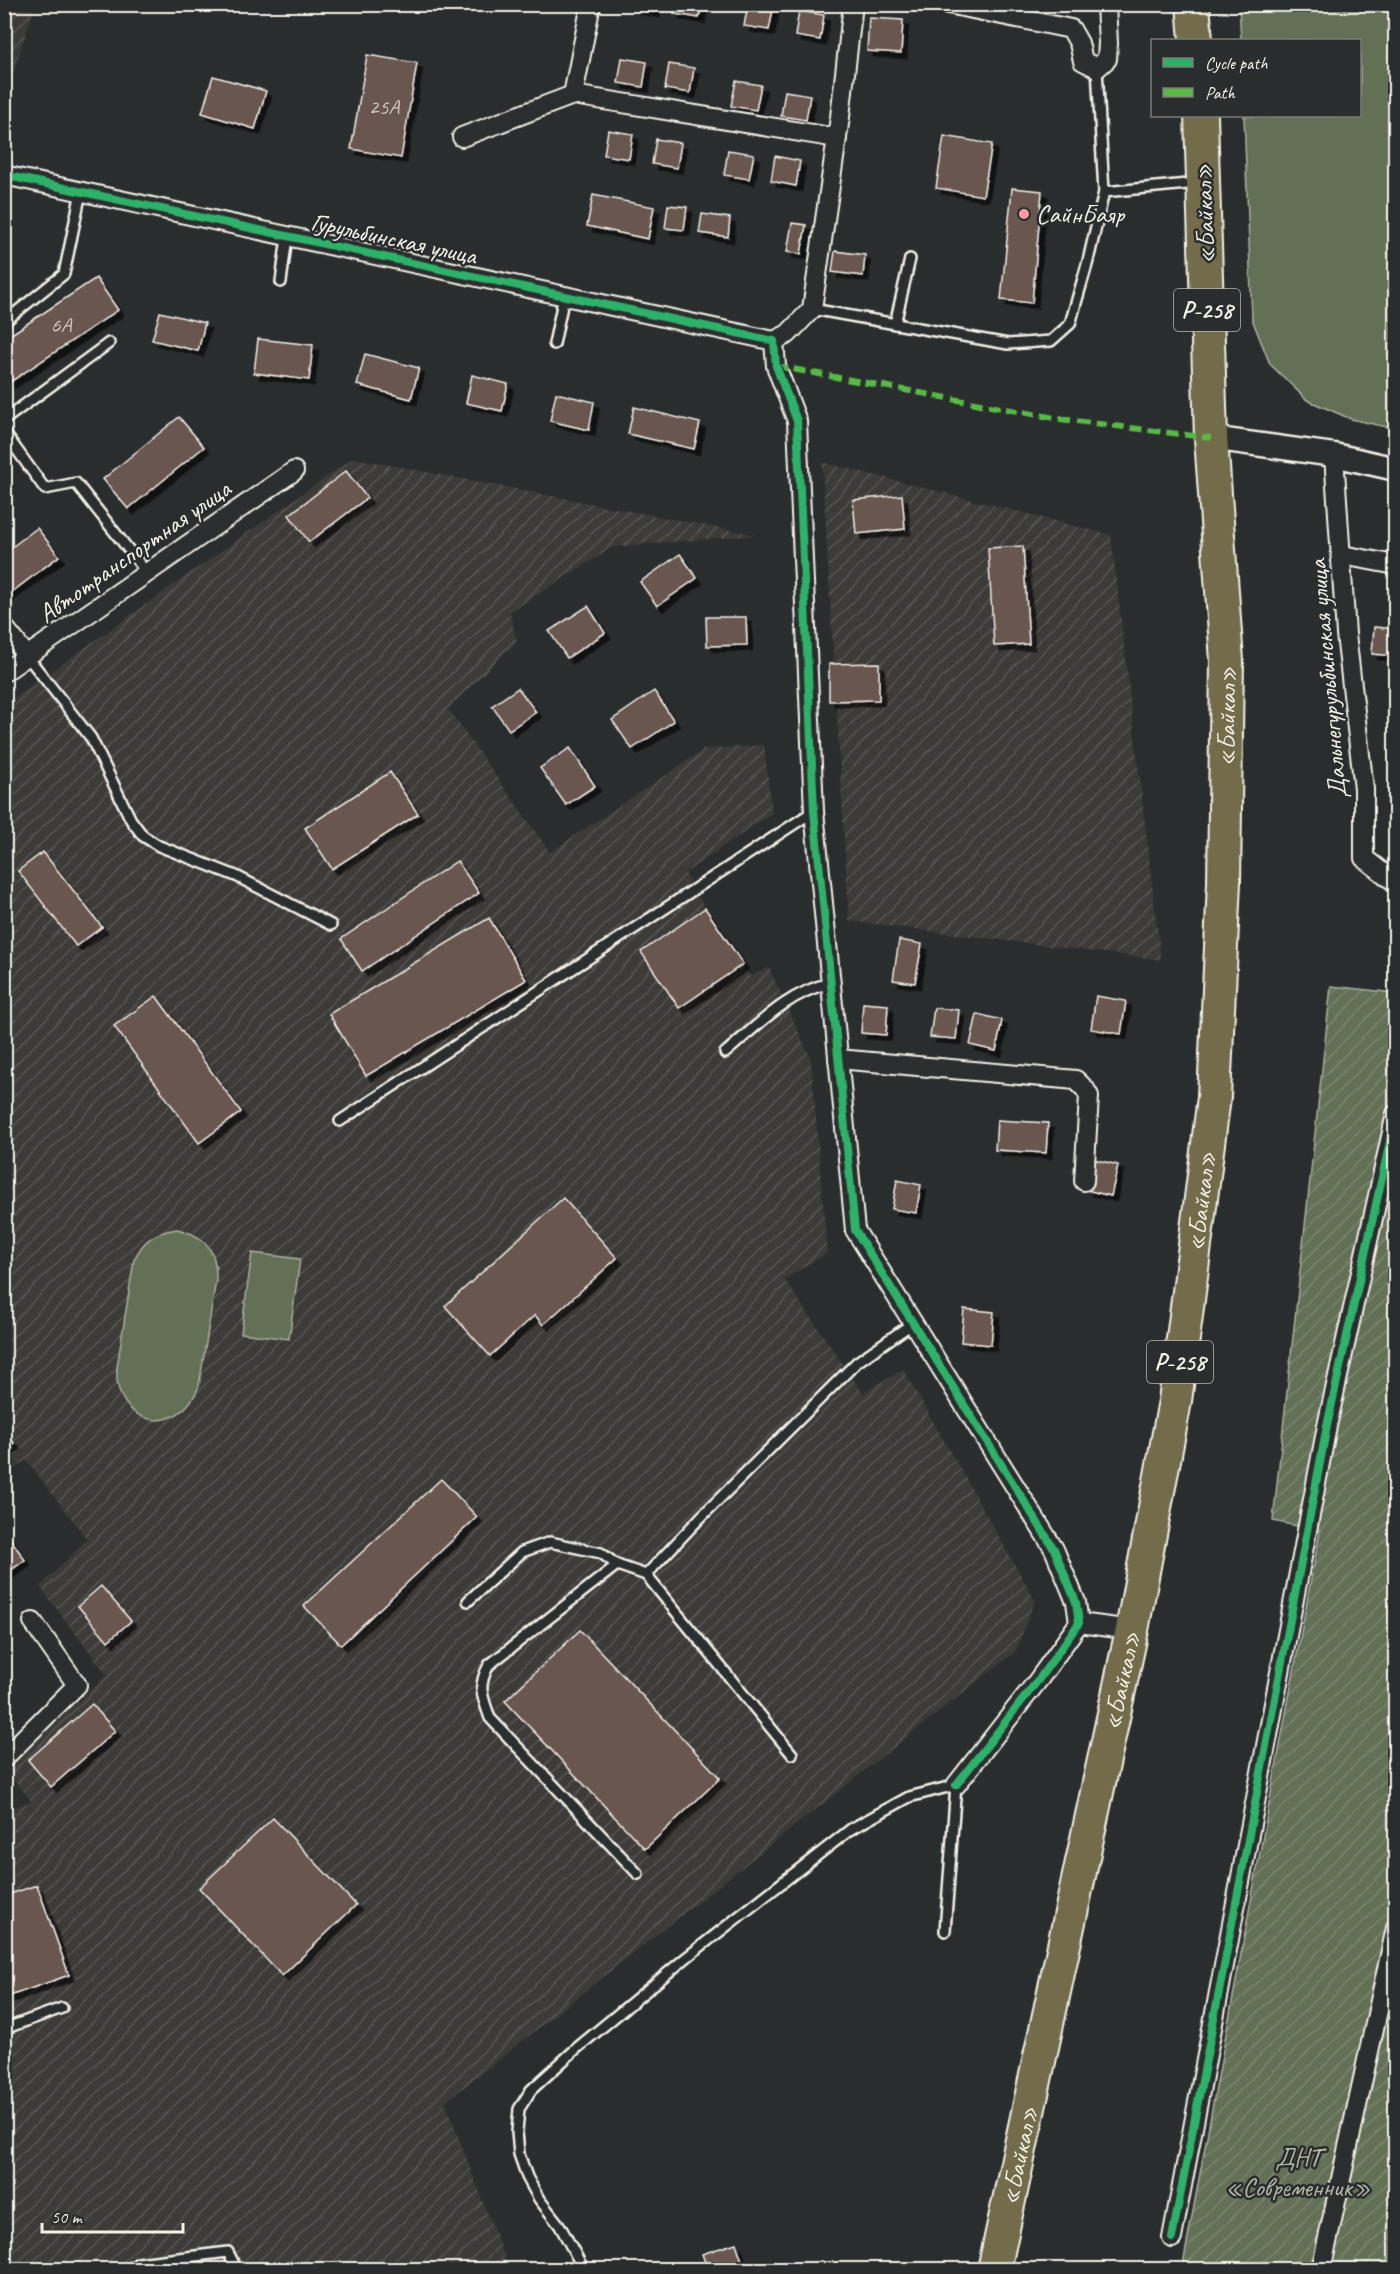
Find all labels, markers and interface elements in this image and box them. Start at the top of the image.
legend [1151,39,1361,117]
text: Cycle path [1205,52,1268,74]
text: Path [1205,82,1235,104]
house number: 25А [369,93,400,121]
street label: «Байкал» [1186,163,1223,265]
place label: СайнБаяр [1036,198,1126,231]
street label: Гурульбинская улица [308,205,481,272]
marker: СайнБаяр [1017,207,1031,221]
road number: Р-258 [1174,289,1240,331]
house number: 6А [51,311,72,339]
street label: Автотранспортная улица [31,472,238,630]
street label: Дальнегурульбинская улица [1300,556,1354,800]
street label: «Байкал» [1210,666,1244,767]
street label: «Байкал» [1178,1150,1224,1253]
road number: Р-258 [1147,1341,1213,1383]
street label: «Байкал» [1095,1628,1148,1733]
street label: «Байкал» [992,2103,1046,2208]
park label: ДНТ «Современник» [1226,2141,1370,2204]
scale bar [42,2196,183,2234]
text: 50 m [51,2206,84,2228]

